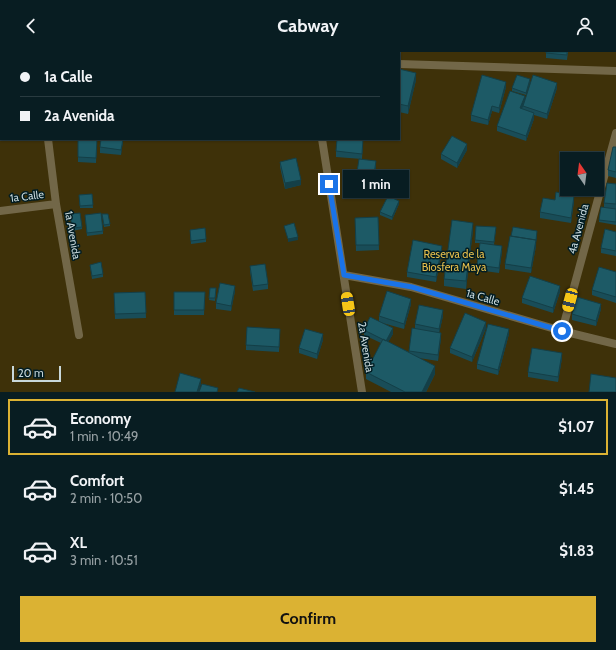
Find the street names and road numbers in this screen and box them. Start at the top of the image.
street label: 1a Calle [9,187,45,205]
street label: 4a Avenida [565,202,592,256]
street label: 1a Avenida [62,210,84,261]
street label: 1a Calle [465,286,502,309]
street label: 2a Avenida [355,321,377,374]

